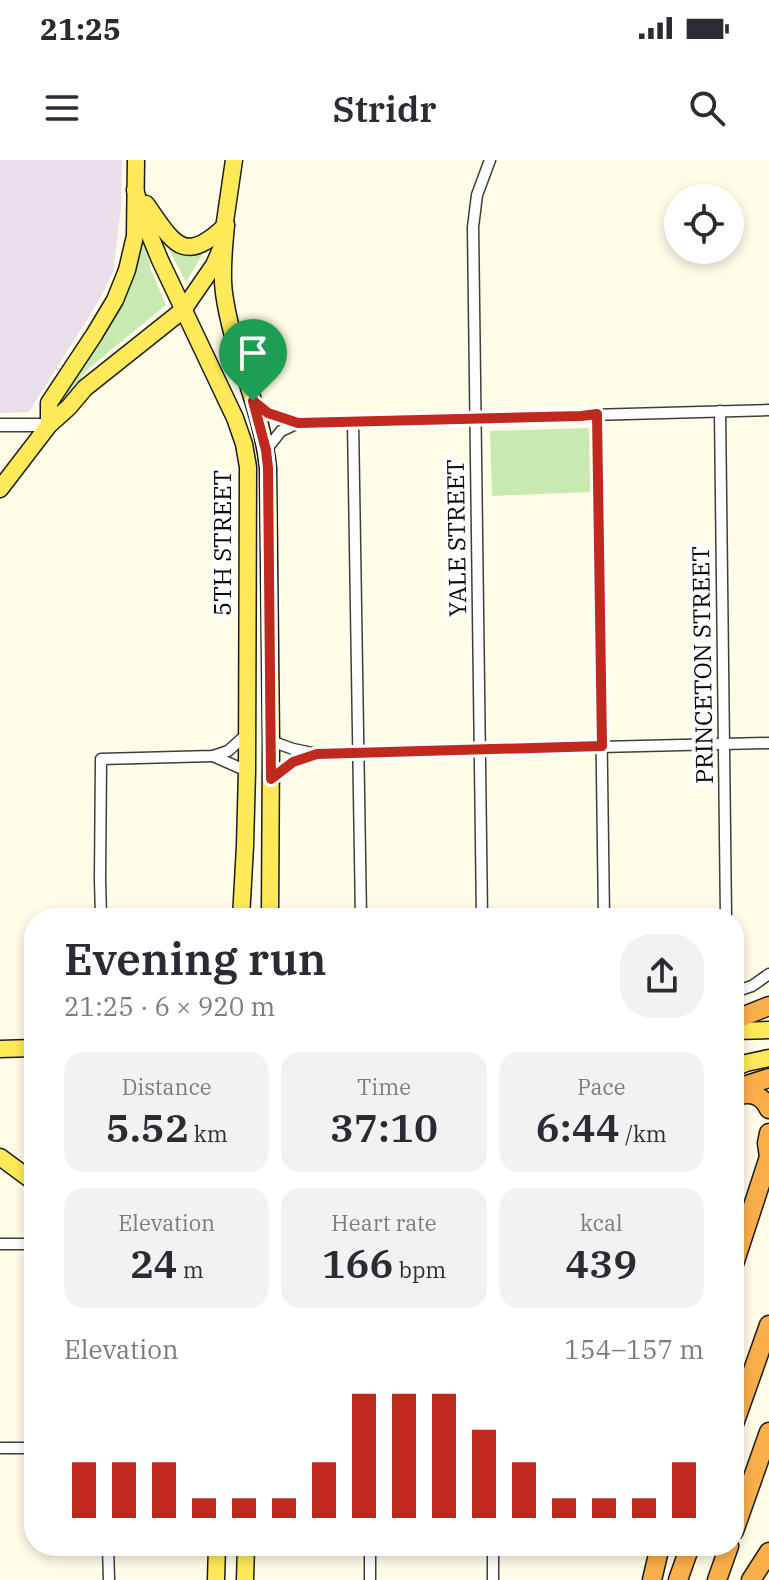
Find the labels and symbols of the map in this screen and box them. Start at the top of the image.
pin [219,319,287,401]
street label: YALE STREET [439,459,473,617]
street label: 5TH STREET [206,470,238,616]
street label: PRINCETON STREET [684,546,720,784]

